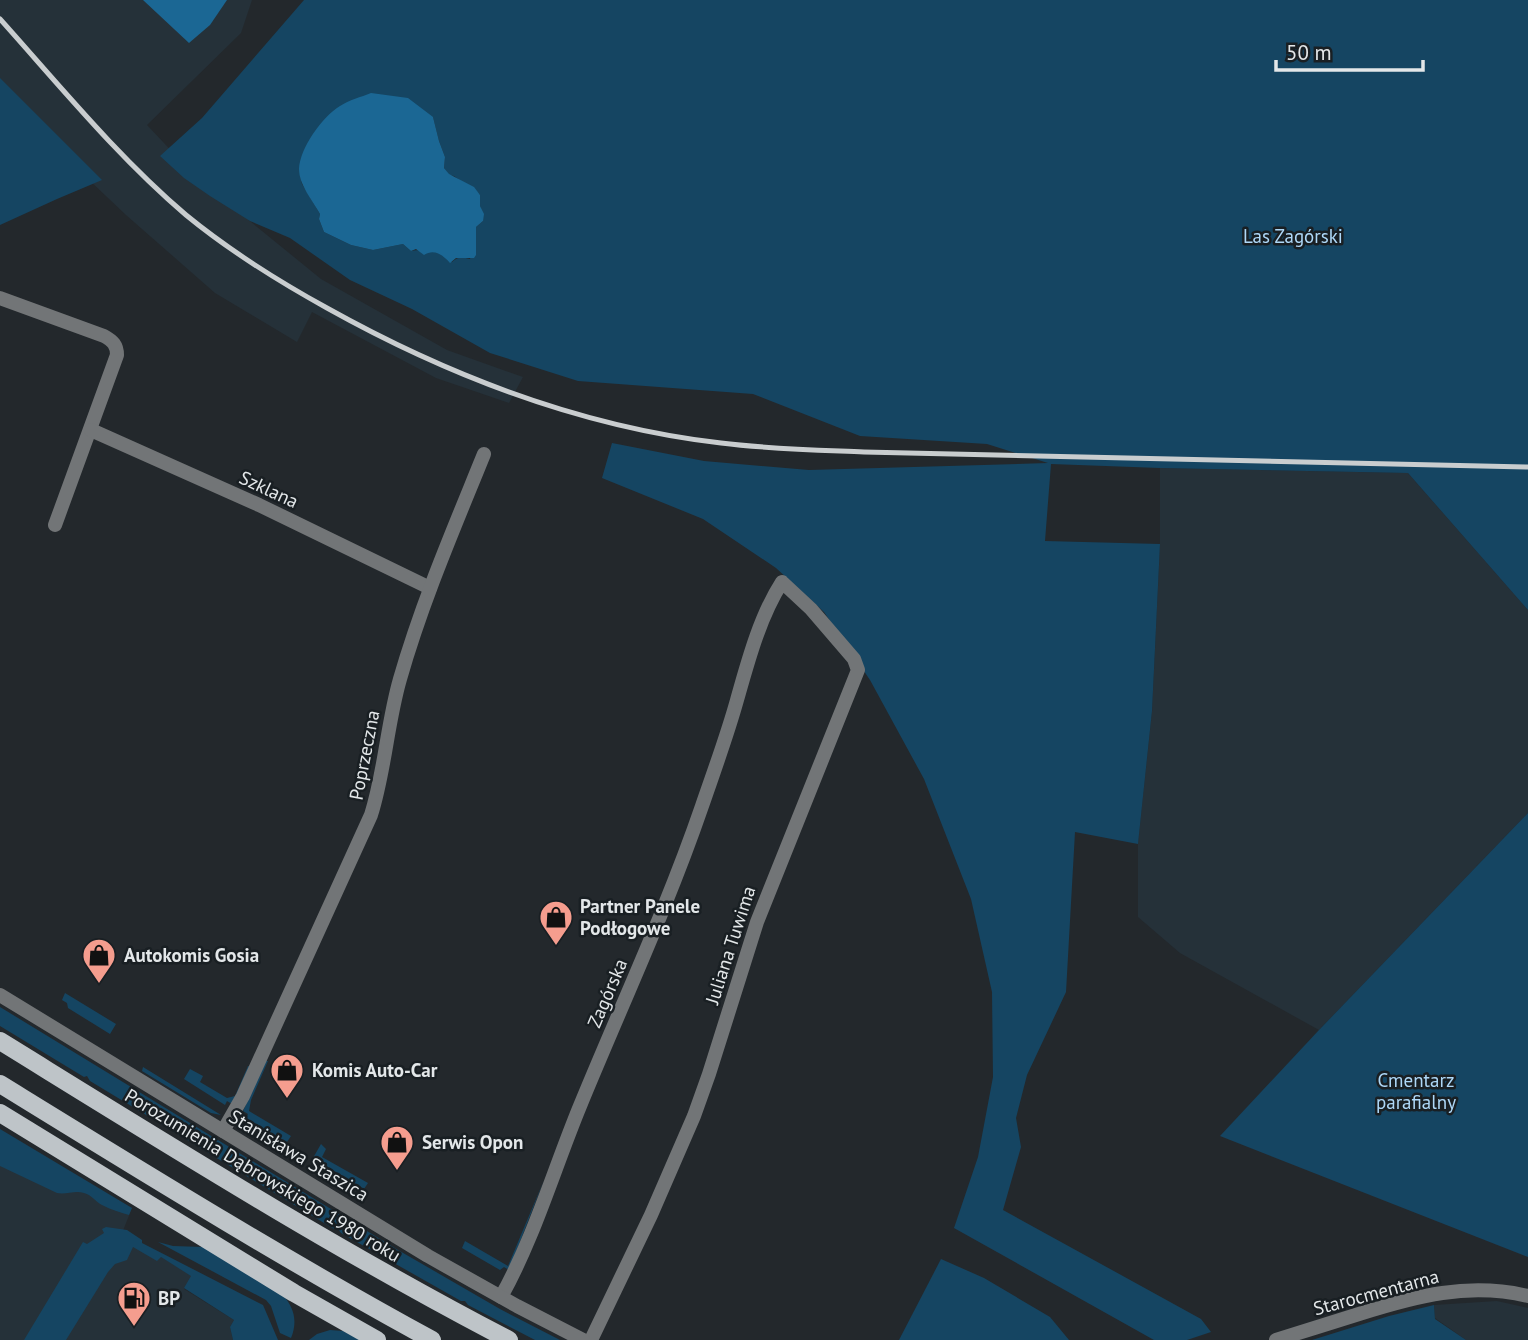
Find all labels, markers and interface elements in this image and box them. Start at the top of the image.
scale bar [1276,28,1423,72]
text: 50 m [1286,39,1332,66]
park label: Las Zagórski [1243,224,1343,248]
street label: Szklana [236,465,302,513]
street label: Poprzeczna [344,708,384,802]
street label: Juliana Tuwima [699,883,760,1008]
place label: Partner Panele Podłogowe [580,894,700,940]
shop icon: Partner Panele Podłogowe [537,898,575,947]
shop icon: Autokomis Gosia [80,936,118,985]
place label: Autokomis Gosia [124,943,259,967]
street label: Zagórska [582,955,632,1031]
shop icon: Komis Auto-Car [268,1051,306,1100]
place label: Komis Auto-Car [312,1058,438,1082]
park label: Cmentarz parafialny [1376,1068,1456,1114]
street label: Porozumienia Dąbrowskiego 1980 roku [121,1083,405,1267]
street label: Stanisława Staszica [225,1104,373,1206]
shop icon: Serwis Opon [378,1123,416,1172]
place label: Serwis Opon [422,1130,523,1154]
street label: Starocmentarna [1311,1264,1441,1320]
fuel station icon: BP [115,1279,153,1328]
place label: BP [158,1286,180,1310]

